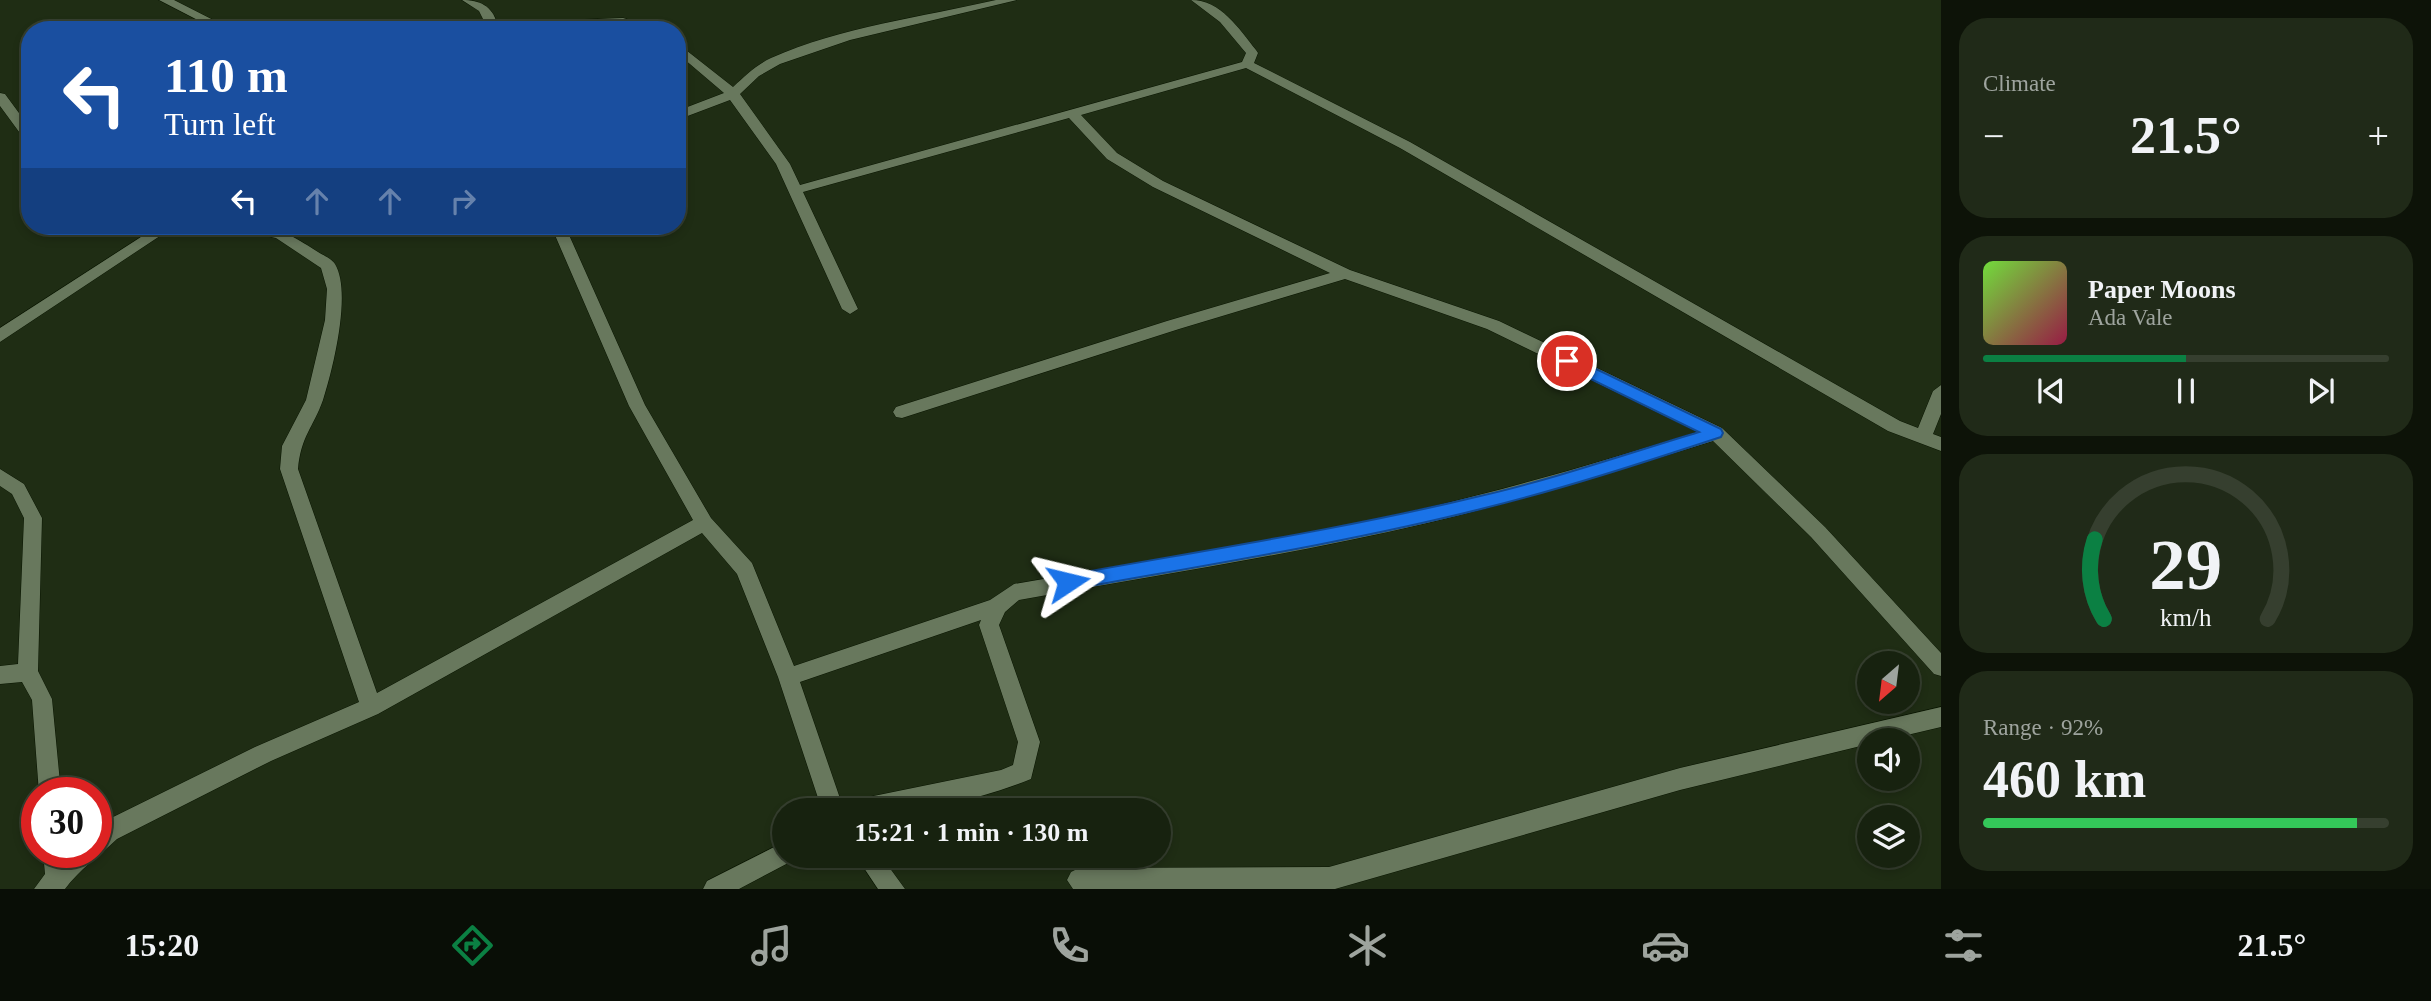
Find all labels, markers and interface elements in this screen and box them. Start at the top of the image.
text: 110 m [164,48,288,103]
icon: left [49,49,140,140]
text: Climate [1983,71,2056,96]
text: Turn left [164,106,276,142]
text: 21.5° [2130,107,2242,164]
text: − [1983,115,2004,157]
text: + [2368,115,2389,157]
icon: left [225,182,263,220]
icon: ahead [298,182,336,220]
icon: ahead [371,182,409,220]
icon: right [444,182,482,220]
text: Paper Moons [2088,275,2236,304]
text: Ada Vale [2088,305,2173,330]
pin [1537,331,1597,391]
icon: arrive [1548,342,1586,380]
icon: previous [2032,372,2070,410]
icon: pause [2167,372,2205,410]
icon: next [2302,372,2340,410]
text: 29 [2150,525,2222,606]
position arrow [1031,545,1105,619]
text: km/h [2160,604,2212,631]
north arrow [1857,651,1920,714]
map controls [1857,651,1920,868]
text: Range · 92% [1983,715,2103,740]
button: sound [1857,728,1920,791]
text: 460 km [1983,751,2146,808]
speed limit sign: 30 [21,777,112,868]
button: layers [1857,805,1920,868]
text: 15:21 · 1 min · 130 m [855,818,1089,847]
icon: directions [448,921,497,970]
icon: music [747,921,796,970]
icon: phone [1045,921,1094,970]
icon: climate [1343,921,1392,970]
icon: car [1641,921,1690,970]
icon: filters [1939,921,1988,970]
text: 15:20 [125,927,199,963]
text: 21.5° [2238,927,2306,963]

